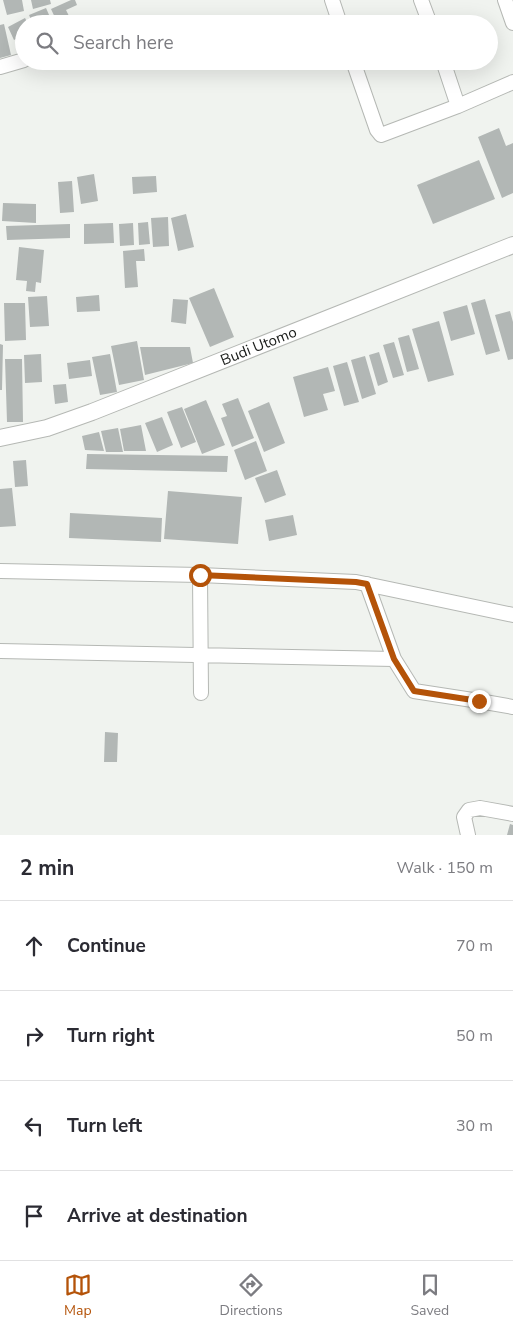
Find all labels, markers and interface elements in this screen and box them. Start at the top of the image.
search box [15,15,498,70]
icon: search [33,29,61,57]
text: Search here [73,30,174,56]
street label: Budi Utomo [218,322,300,370]
route start [189,564,212,587]
route end [468,690,491,713]
text: 2 min [20,854,74,882]
text: Walk · 150 m [397,857,493,879]
icon: ahead [20,932,48,960]
text: Continue [67,933,146,959]
text: 70 m [456,935,493,957]
icon: right [20,1022,48,1050]
text: Turn right [67,1023,154,1049]
text: 50 m [456,1025,493,1047]
icon: left [20,1112,48,1140]
text: Turn left [67,1113,142,1139]
text: 30 m [456,1115,493,1137]
icon: arrive [20,1202,48,1230]
text: Arrive at destination [67,1203,248,1229]
tab: Map [64,1271,92,1320]
tab: Directions [220,1271,283,1320]
tab: Saved [410,1271,449,1320]

